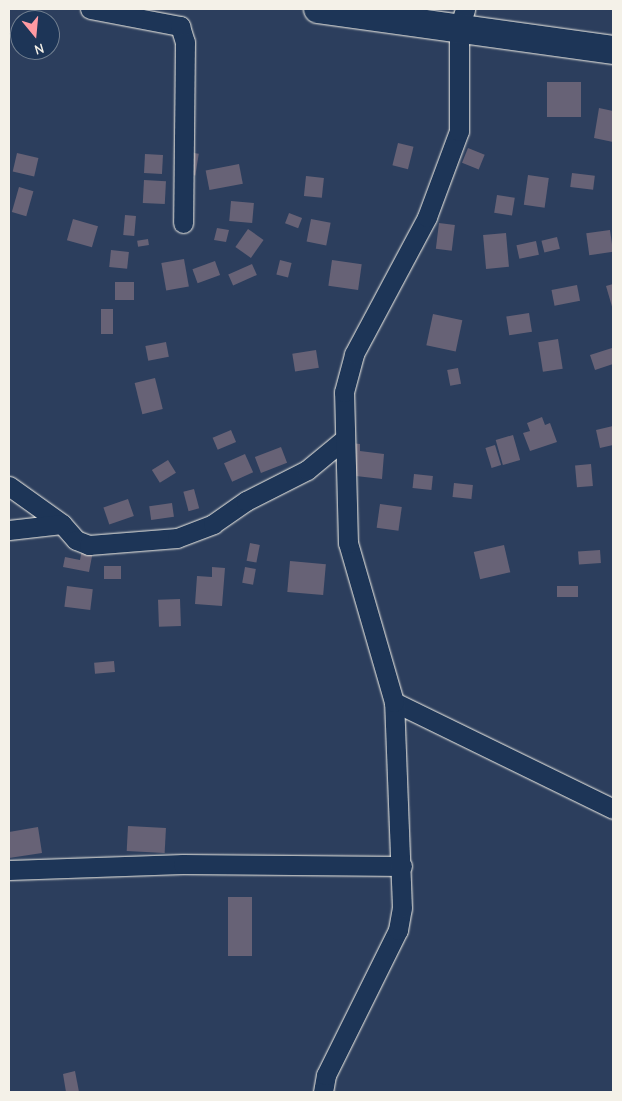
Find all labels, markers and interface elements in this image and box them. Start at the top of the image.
north arrow [10,10,60,60]
text: N [32,39,46,58]

